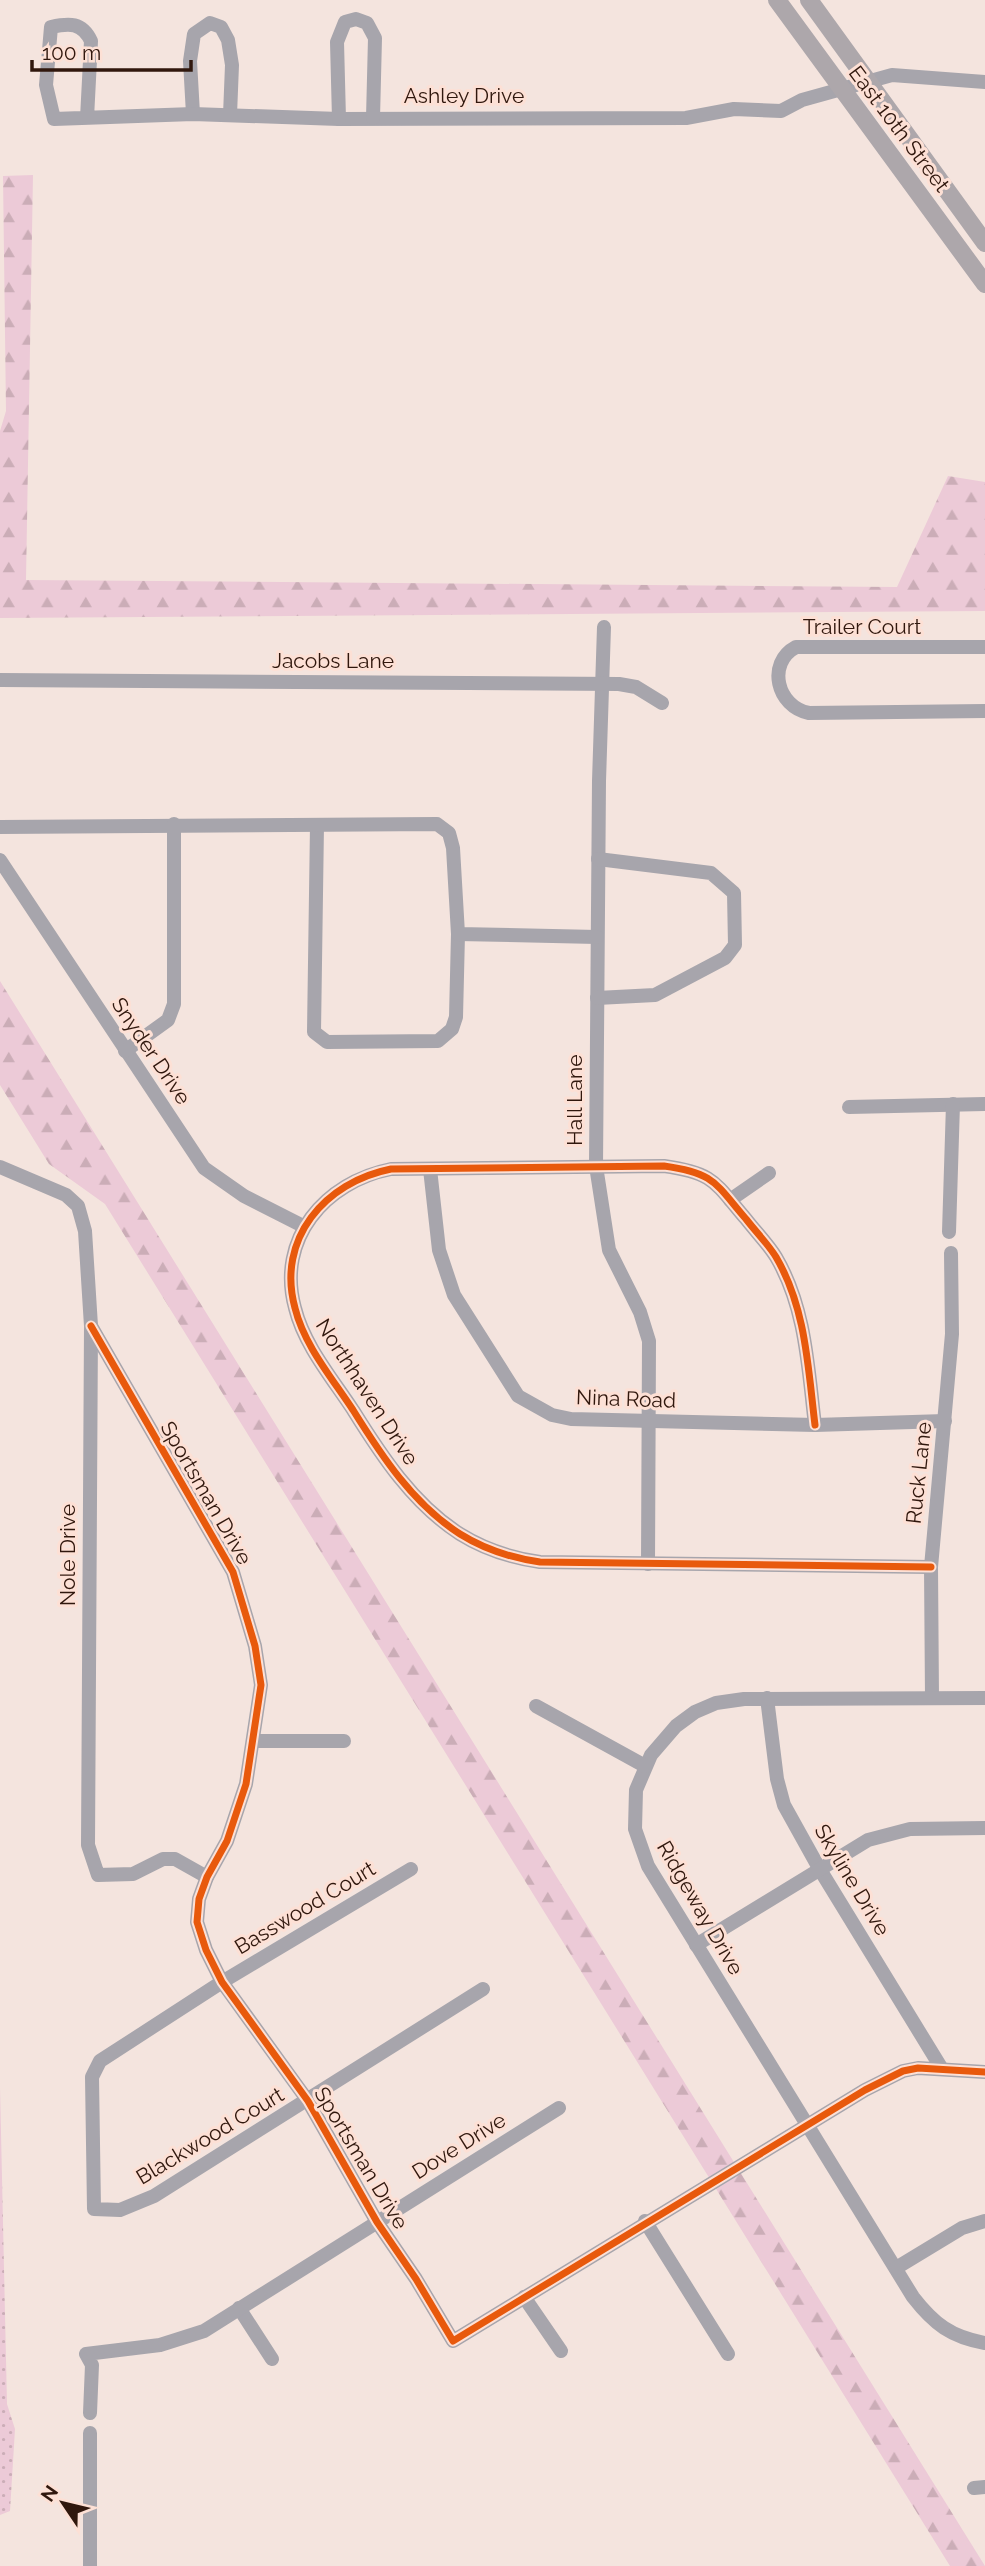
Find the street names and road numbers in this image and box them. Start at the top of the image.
street label: East 10th Street [844,61,955,197]
street label: Ashley Drive [404,83,524,108]
street label: Trailer Court [803,614,921,639]
street label: Jacobs Lane [272,648,394,673]
street label: Snyder Drive [107,993,196,1109]
street label: Hall Lane [562,1054,587,1146]
street label: Northhaven Drive [311,1314,424,1470]
street label: Nina Road [576,1384,677,1413]
street label: Sportsman Drive [155,1417,258,1569]
street label: Ruck Lane [901,1421,936,1525]
street label: Nole Drive [55,1504,80,1606]
street label: Skyline Drive [809,1819,895,1940]
street label: Ridgeway Drive [652,1836,749,1979]
street label: Basswood Court [230,1856,379,1959]
street label: Blackwood Court [131,2082,288,2189]
street label: Sportsman Drive [309,2082,414,2233]
street label: Dove Drive [407,2107,510,2184]

